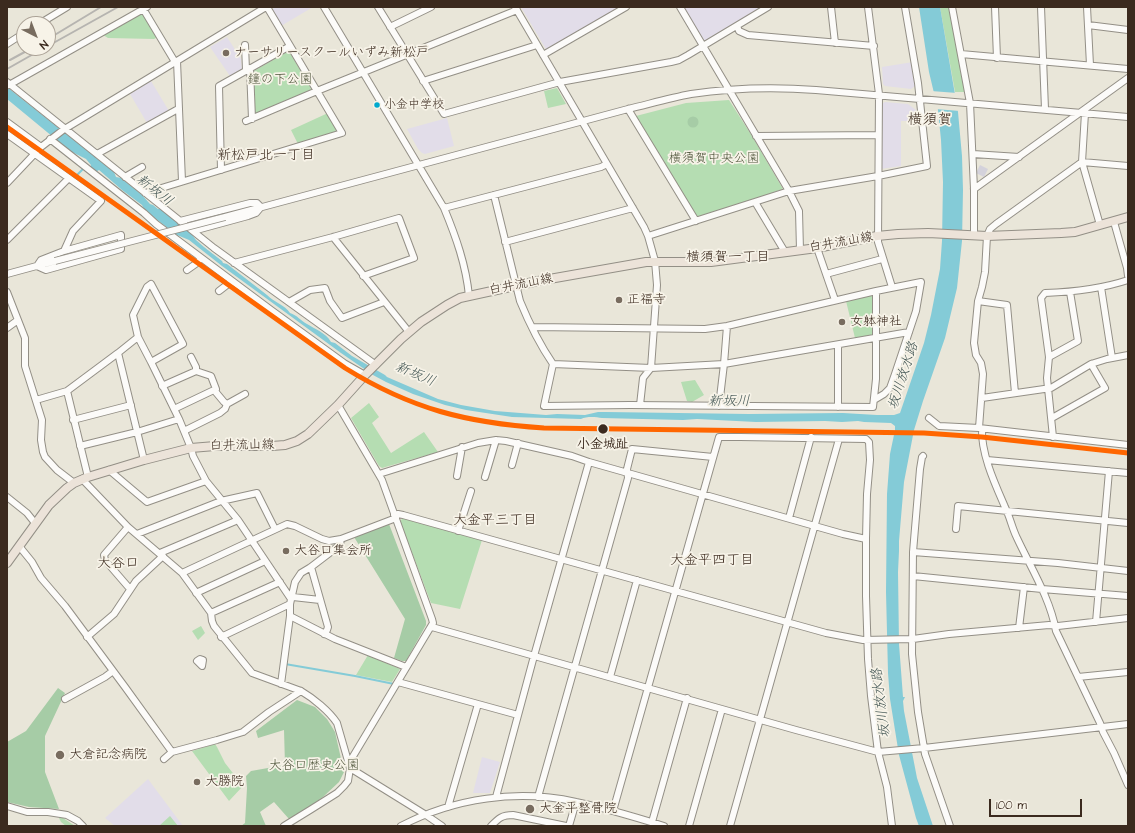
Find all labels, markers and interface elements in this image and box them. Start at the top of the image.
north arrow [16,16,56,56]
text: N [36,37,51,52]
place label: ナーサリースクールいずみ新松戸 [234,45,429,61]
marker: ナーサリースクールいずみ新松戸 [221,48,231,58]
park label: 鐘の下公園 [248,72,312,88]
place label: 小金中学校 [384,98,444,112]
marker: 小金中学校 [372,100,382,110]
district label: 横須賀 [908,112,952,130]
district label: 新松戸北一丁目 [217,148,315,164]
park label: 横須賀中央公園 [669,151,759,167]
water label: 新坂川 [132,171,176,211]
street label: 白井流山線 [808,230,874,256]
district label: 横須賀一丁目 [686,250,770,266]
street label: 白井流山線 [488,271,554,299]
place label: 正福寺 [627,292,666,308]
marker: 正福寺 [614,295,624,305]
place label: 女躰神社 [850,314,902,330]
marker: 女躰神社 [837,317,847,327]
water label: 坂川放水路 [885,340,923,412]
water label: 新坂川 [392,359,438,391]
water label: 新坂川 [708,394,750,410]
marker: 小金城趾 [596,422,610,436]
place label: 小金城趾 [577,437,629,453]
street label: 白井流山線 [209,438,275,454]
district label: 大金平三丁目 [453,513,537,529]
place label: 大谷口集会所 [294,543,372,559]
marker: 大谷口集会所 [281,546,291,556]
district label: 大金平四丁目 [670,553,754,569]
district label: 大谷口 [97,556,139,572]
water label: 坂川放水路 [869,667,895,739]
place label: 大倉記念病院 [69,747,147,763]
marker: 大倉記念病院 [54,749,66,761]
park label: 大谷口歴史公園 [269,758,359,774]
place label: 大勝院 [205,774,244,790]
marker: 大勝院 [192,777,202,787]
scale bar [991,791,1084,817]
text: 100 m [996,797,1027,814]
place label: 大金平整骨院 [539,801,617,817]
marker: 大金平整骨院 [524,803,536,815]

